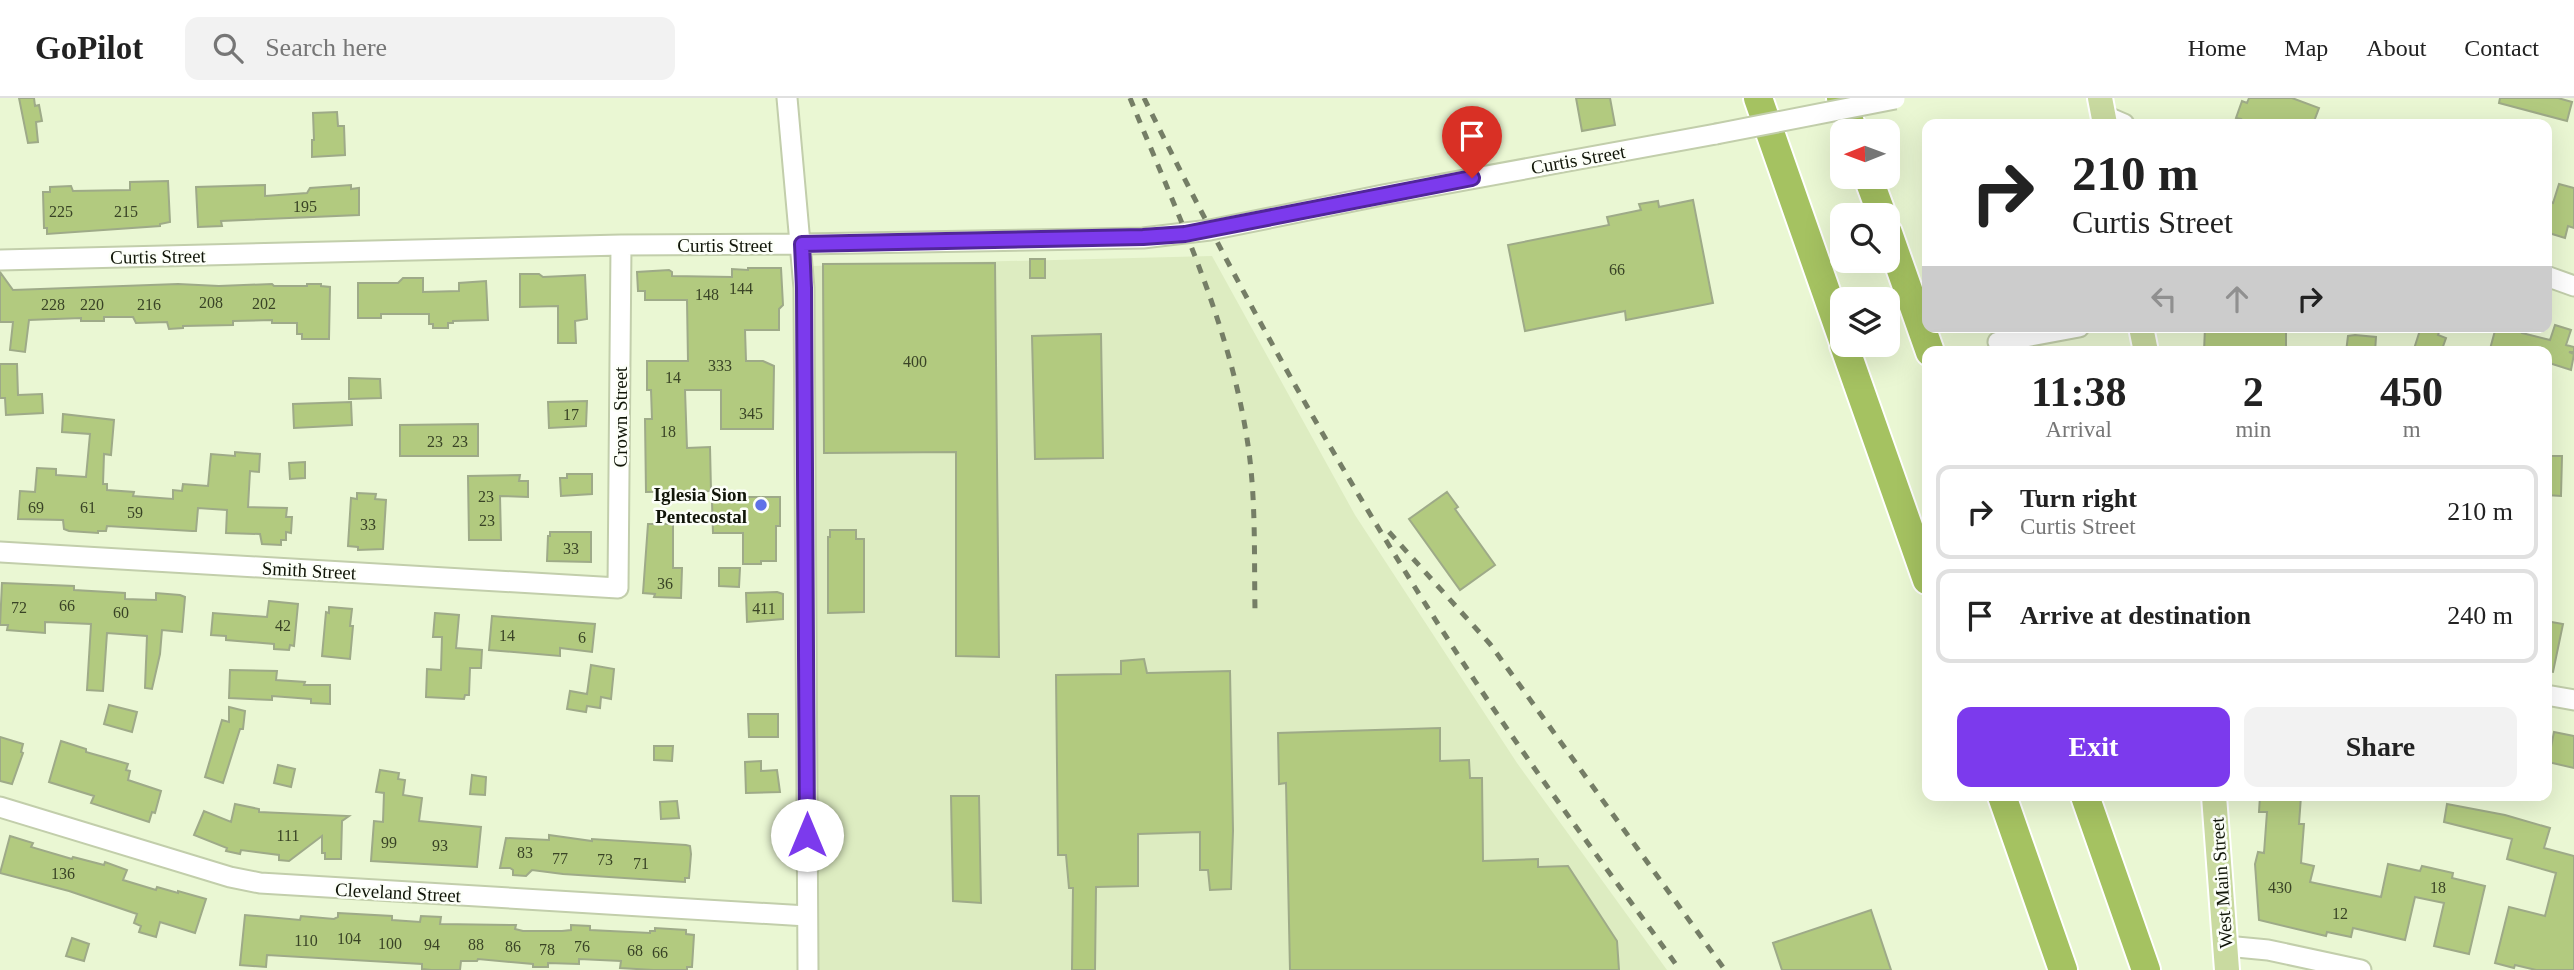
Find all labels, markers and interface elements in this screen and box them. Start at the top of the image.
search box [185,17,675,80]
icon: search [209,29,247,67]
text: GoPilot [35,30,143,66]
text: Search here [265,33,387,62]
text: Home [2188,35,2246,61]
text: Map [2284,35,2328,61]
text: About [2366,35,2426,61]
text: Contact [2464,35,2539,61]
pin [1442,106,1502,178]
icon: arrive [1453,117,1491,155]
north arrow [1830,119,1900,189]
map controls [1830,119,1900,357]
street label: Curtis Street [1529,141,1628,178]
text: 210 m [2072,146,2199,201]
icon: right [1957,147,2048,238]
house number: 195 [293,198,317,215]
house number: 225 [49,203,73,220]
house number: 215 [114,203,138,220]
button: search [1830,203,1900,273]
text: Curtis Street [2072,204,2233,240]
street label: Curtis Street [677,235,773,256]
street label: Curtis Street [110,245,207,268]
house number: 66 [1609,261,1625,278]
house number: 144 [729,280,753,297]
icon: left [2145,280,2183,318]
icon: ahead [2218,280,2256,318]
icon: right [2291,280,2329,318]
house number: 148 [695,286,719,303]
button: layers [1830,287,1900,357]
house number: 208 [199,294,223,311]
house number: 202 [252,295,276,312]
house number: 228 [41,296,65,313]
house number: 220 [80,296,104,313]
house number: 216 [137,296,161,313]
house number: 400 [903,353,927,370]
house number: 333 [708,357,732,374]
street label: Crown Street [610,366,631,467]
house number: 14 [665,369,681,386]
text: 11:38 [2031,369,2127,415]
text: 2 [2243,369,2264,415]
text: 450 [2380,369,2443,415]
house number: 345 [739,405,763,422]
house number: 17 [563,406,579,423]
text: Arrival [2046,417,2112,442]
text: min [2235,417,2271,442]
text: m [2403,417,2421,442]
house number: 18 [660,423,676,440]
house number: 23 [427,433,443,450]
house number: 23 [452,433,468,450]
place label: Iglesia Sion Pentecostal [654,484,747,527]
text: Turn right [2020,484,2137,513]
house number: 23 [478,488,494,505]
icon: right [1961,493,1999,531]
marker: Iglesia Sion Pentecostal [753,497,769,513]
text: 210 m [2447,497,2513,526]
house number: 69 [28,499,44,516]
house number: 61 [80,499,96,516]
house number: 59 [127,504,143,521]
house number: 23 [479,512,495,529]
text: Curtis Street [2020,514,2136,539]
house number: 33 [360,516,376,533]
house number: 33 [563,540,579,557]
street label: Smith Street [261,558,357,583]
house number: 36 [657,575,673,592]
house number: 66 [59,597,75,614]
icon: arrive [1961,597,1999,635]
house number: 72 [11,599,27,616]
house number: 411 [752,600,776,617]
text: Arrive at destination [2020,601,2251,630]
text: 240 m [2447,601,2513,630]
house number: 60 [113,604,129,621]
house number: 42 [275,617,291,634]
house number: 14 [499,627,515,644]
house number: 6 [578,629,586,646]
button: Exit [1957,707,2230,787]
button: Share [2244,707,2517,787]
position arrow [770,798,844,872]
street label: West Main Street [2206,816,2237,949]
house number: 111 [277,827,299,844]
house number: 99 [381,834,397,851]
house number: 93 [432,837,448,854]
house number: 83 [517,844,533,861]
house number: 77 [552,850,568,867]
house number: 73 [597,851,613,868]
house number: 71 [633,855,649,872]
house number: 136 [51,865,75,882]
street label: Cleveland Street [334,879,462,906]
house number: 430 [2268,879,2292,896]
house number: 18 [2430,879,2446,896]
house number: 12 [2332,905,2348,922]
house number: 104 [337,930,361,947]
house number: 110 [294,932,318,949]
house number: 100 [378,935,402,952]
house number: 94 [424,936,440,953]
house number: 88 [468,936,484,953]
house number: 86 [505,938,521,955]
house number: 76 [574,938,590,955]
house number: 78 [539,941,555,958]
house number: 68 [627,942,643,959]
house number: 66 [652,944,668,961]

